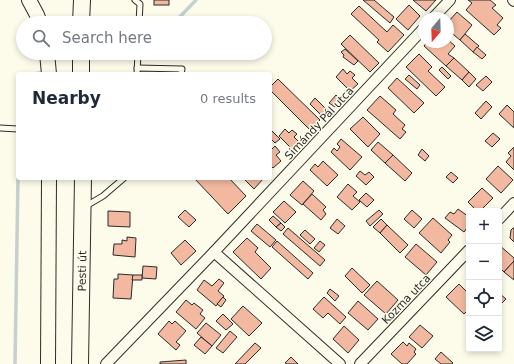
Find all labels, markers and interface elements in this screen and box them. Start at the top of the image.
north arrow [418,12,454,48]
search box [16,16,272,60]
icon: search [30,27,52,49]
text: Search here [62,29,152,47]
street label: Simándy Pál utca [282,84,357,163]
text: Nearby [32,88,101,108]
text: 0 results [200,91,256,106]
map controls [466,208,502,352]
button: + [466,208,502,244]
button: − [466,244,502,280]
street label: Pesti út [76,250,89,292]
street label: Kozma utca [379,272,433,327]
button: locate [466,280,502,316]
button: layers [466,316,502,352]

